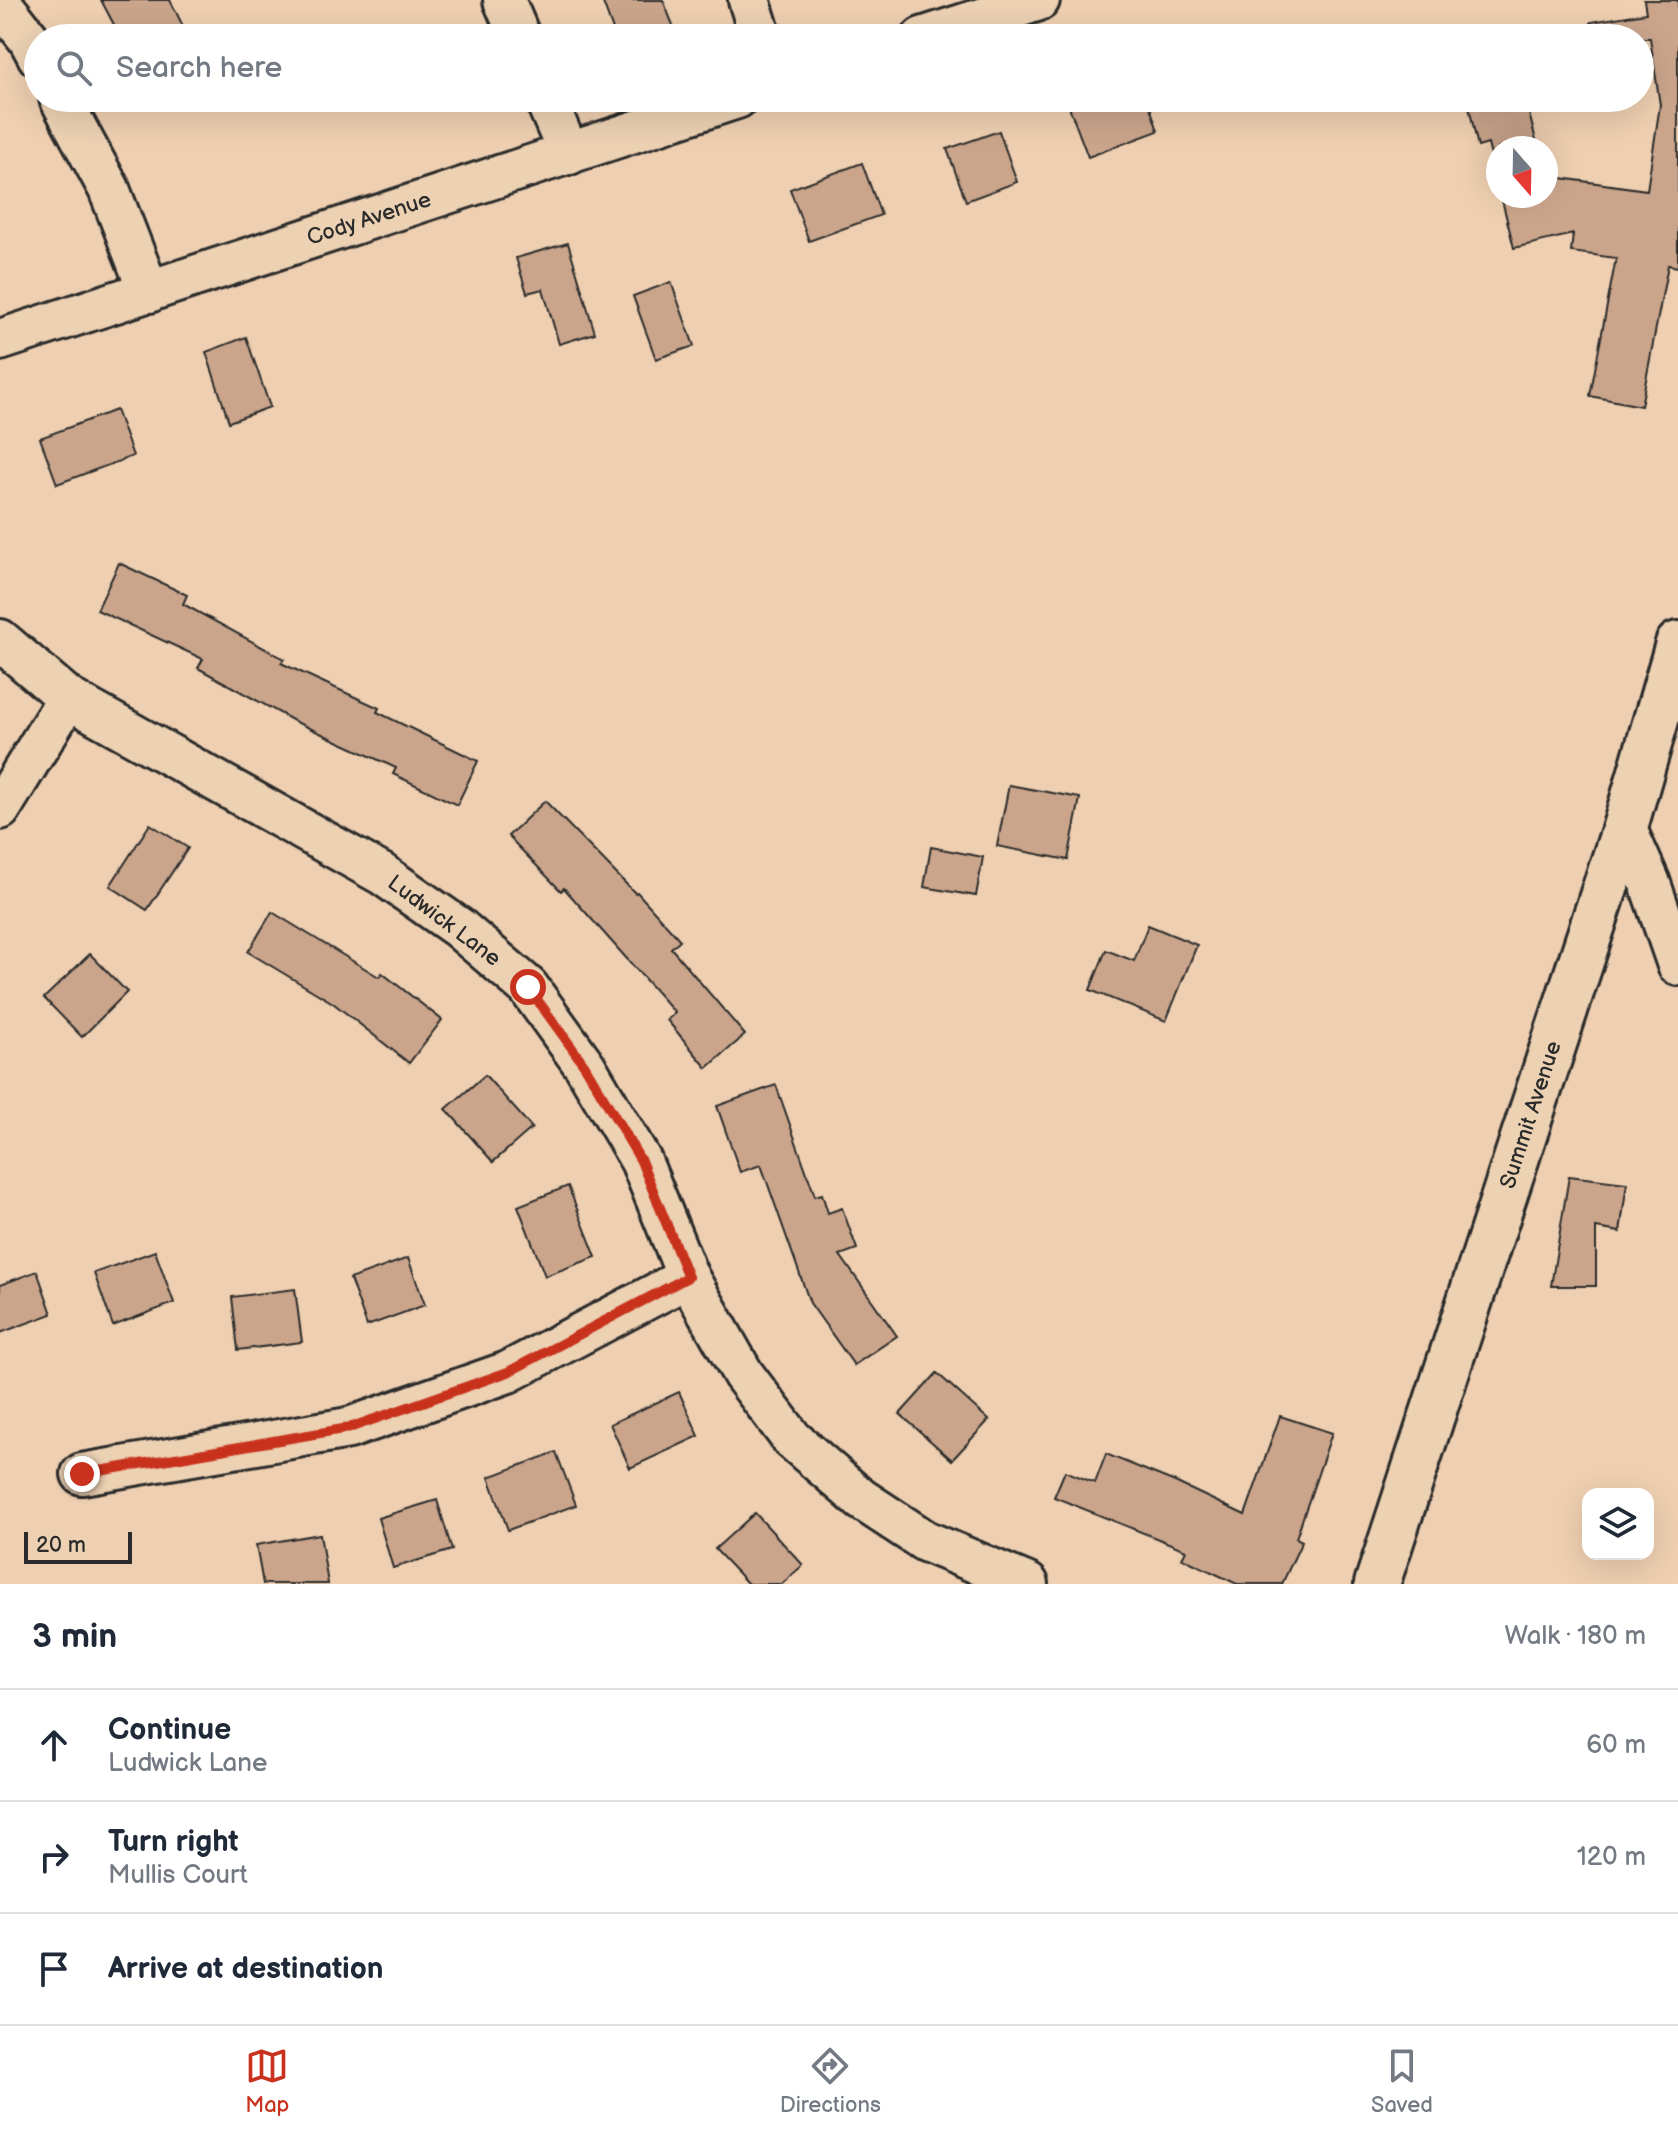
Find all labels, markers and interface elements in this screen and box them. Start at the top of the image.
search box [24,24,1654,112]
icon: search [52,46,96,90]
text: Search here [116,50,282,86]
north arrow [1486,136,1558,208]
street label: Cody Avenue [303,186,435,252]
street label: Ludwick Lane [382,870,506,972]
route start [510,969,546,1005]
street label: Summit Avenue [1494,1038,1568,1192]
route end [64,1456,100,1492]
map controls [1582,1488,1654,1560]
button: layers [1582,1488,1654,1560]
scale bar [24,1528,132,1564]
text: 20 m [36,1532,86,1559]
text: 3 min [32,1616,117,1657]
text: Walk · 180 m [1505,1621,1646,1652]
text: Continue [108,1712,231,1748]
icon: ahead [32,1723,76,1767]
text: 60 m [1586,1730,1646,1761]
text: Ludwick Lane [108,1748,267,1779]
text: Turn right [108,1824,239,1860]
icon: right [32,1835,76,1879]
text: 120 m [1577,1842,1646,1873]
text: Mullis Court [108,1860,248,1891]
icon: arrive [32,1947,76,1991]
text: Arrive at destination [108,1951,384,1987]
tab: Map [245,2044,289,2119]
tab: Directions [780,2044,881,2119]
tab: Saved [1371,2044,1433,2119]

